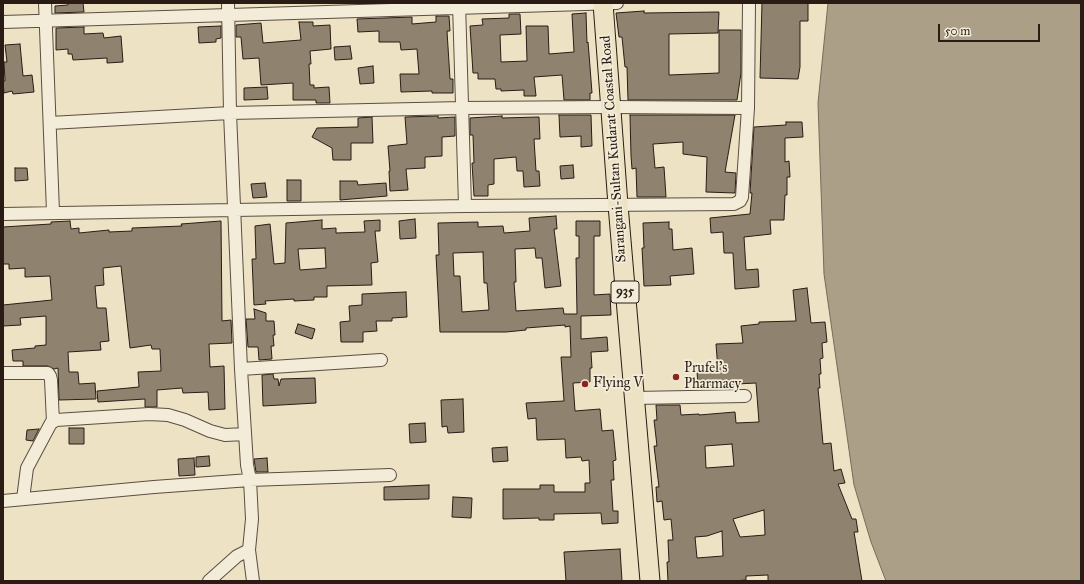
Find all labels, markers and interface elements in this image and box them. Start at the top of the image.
scale bar [940,16,1042,42]
text: 50 m [945,24,970,38]
street label: Sarangani-Sultan Kudarat Coastal Road [598,35,630,263]
road number: 935 [611,281,639,303]
place label: Prufel's Pharmacy [684,361,741,394]
marker: Prufel's Pharmacy [671,372,681,382]
place label: Flying V [593,376,643,392]
marker: Flying V [580,379,590,389]

